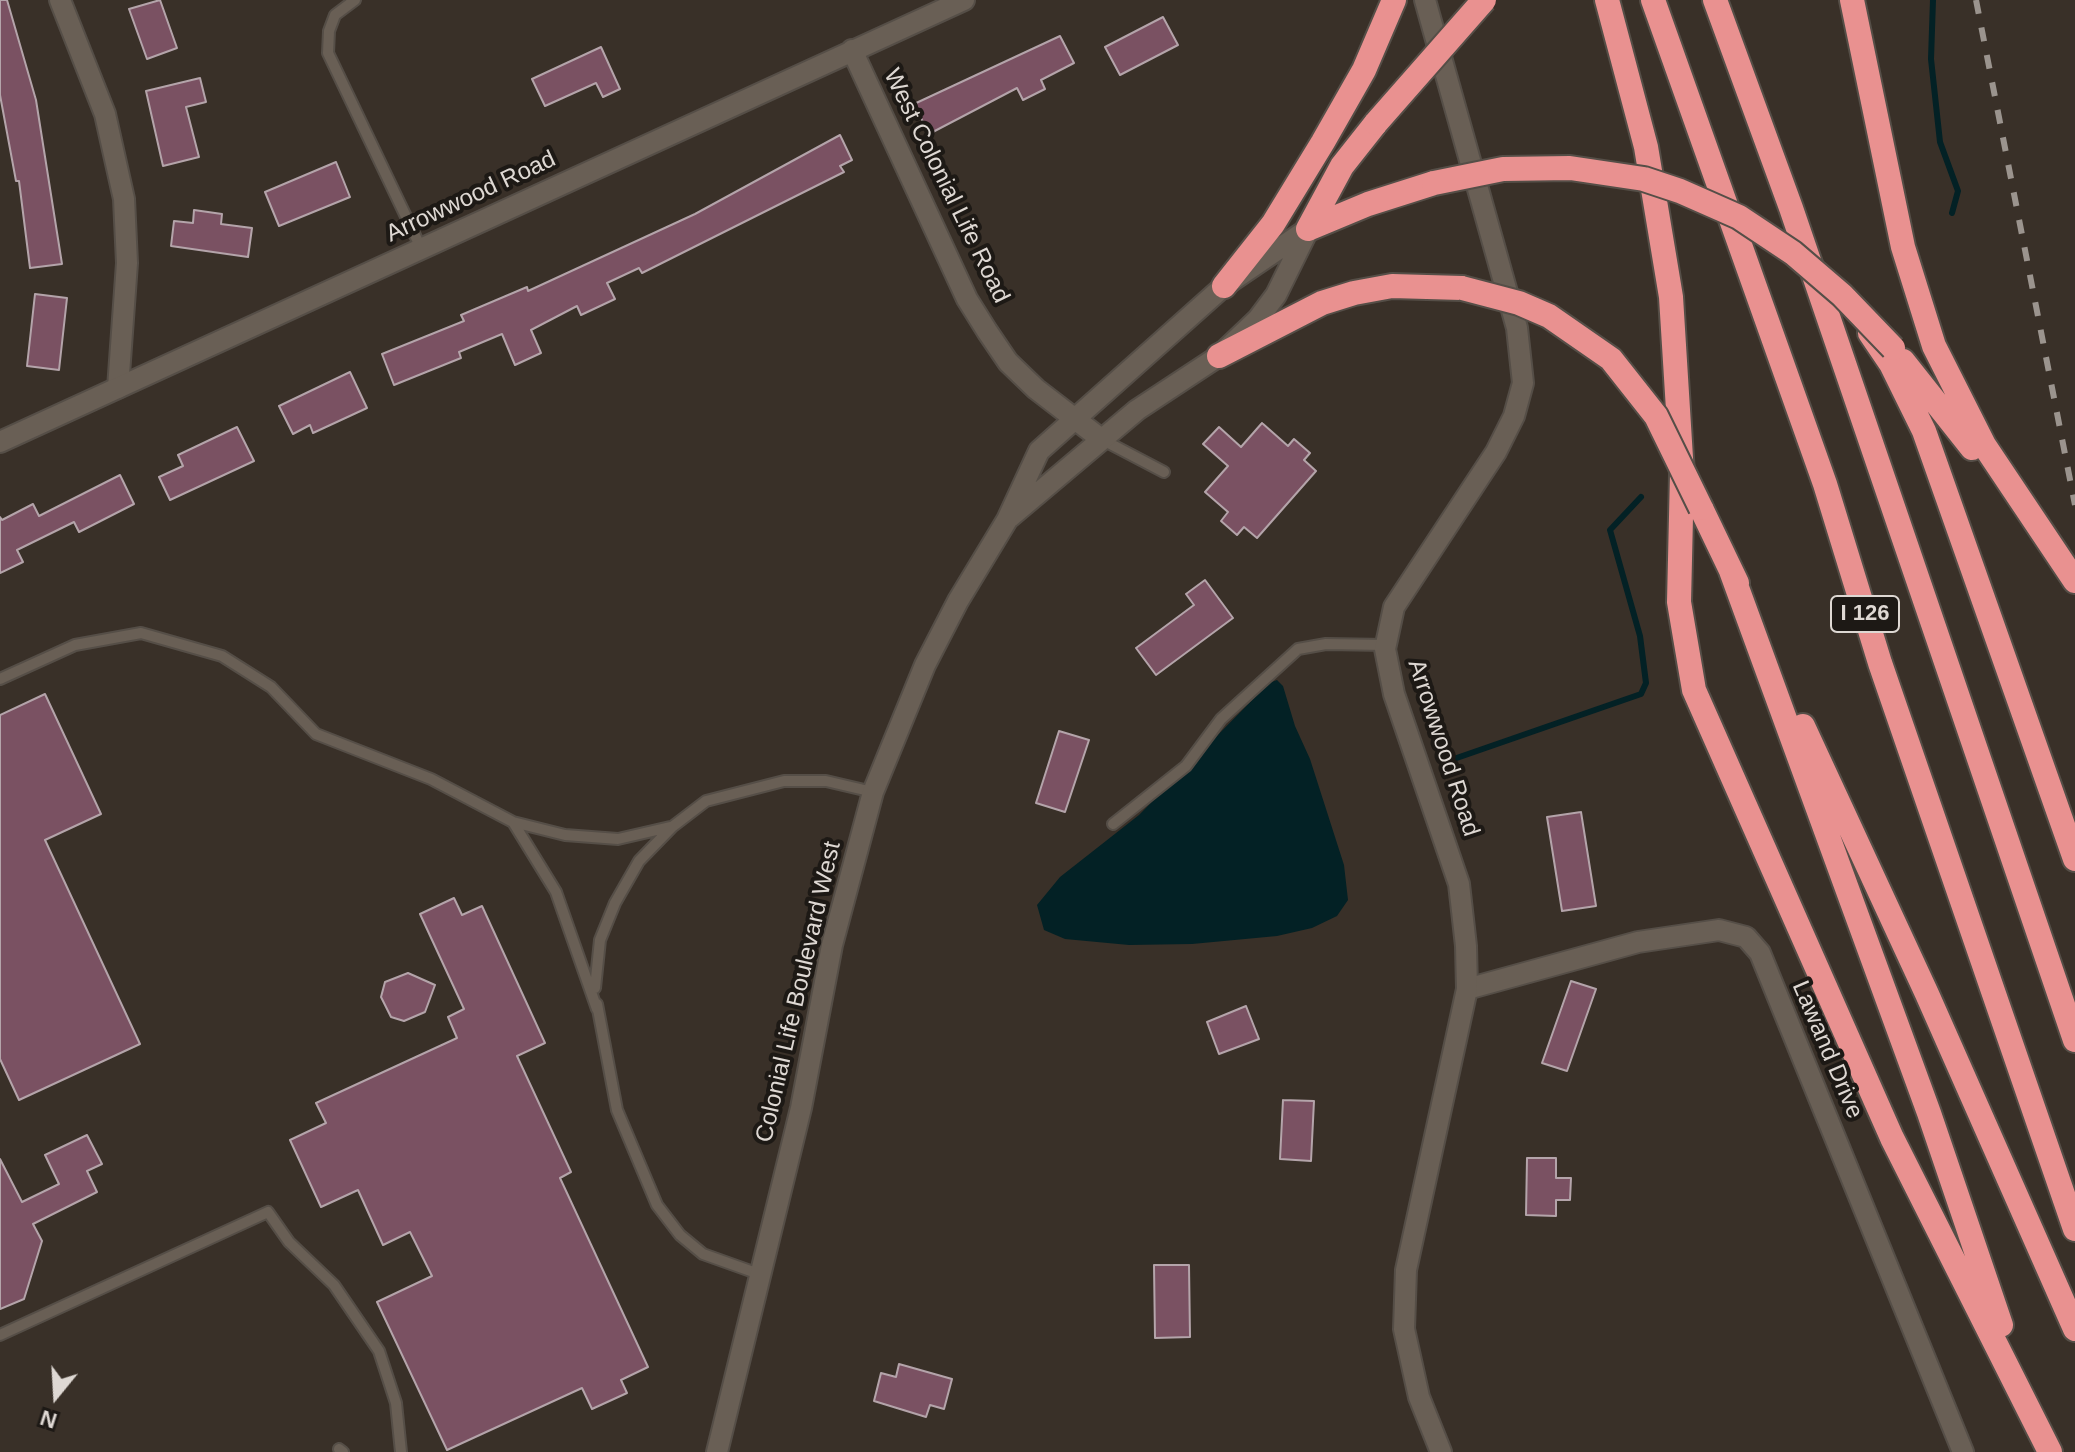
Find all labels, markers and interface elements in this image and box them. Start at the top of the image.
street label: West Colonial Life Road [877,64,1015,308]
street label: Arrowwood Road [381,145,561,249]
road number: I 126 [1831,596,1899,632]
street label: Arrowwood Road [1401,656,1485,840]
street label: Colonial Life Boulevard West [750,839,848,1145]
street label: Lawand Drive [1785,977,1869,1123]
north arrow [16,1356,96,1436]
text: N [37,1405,60,1434]

